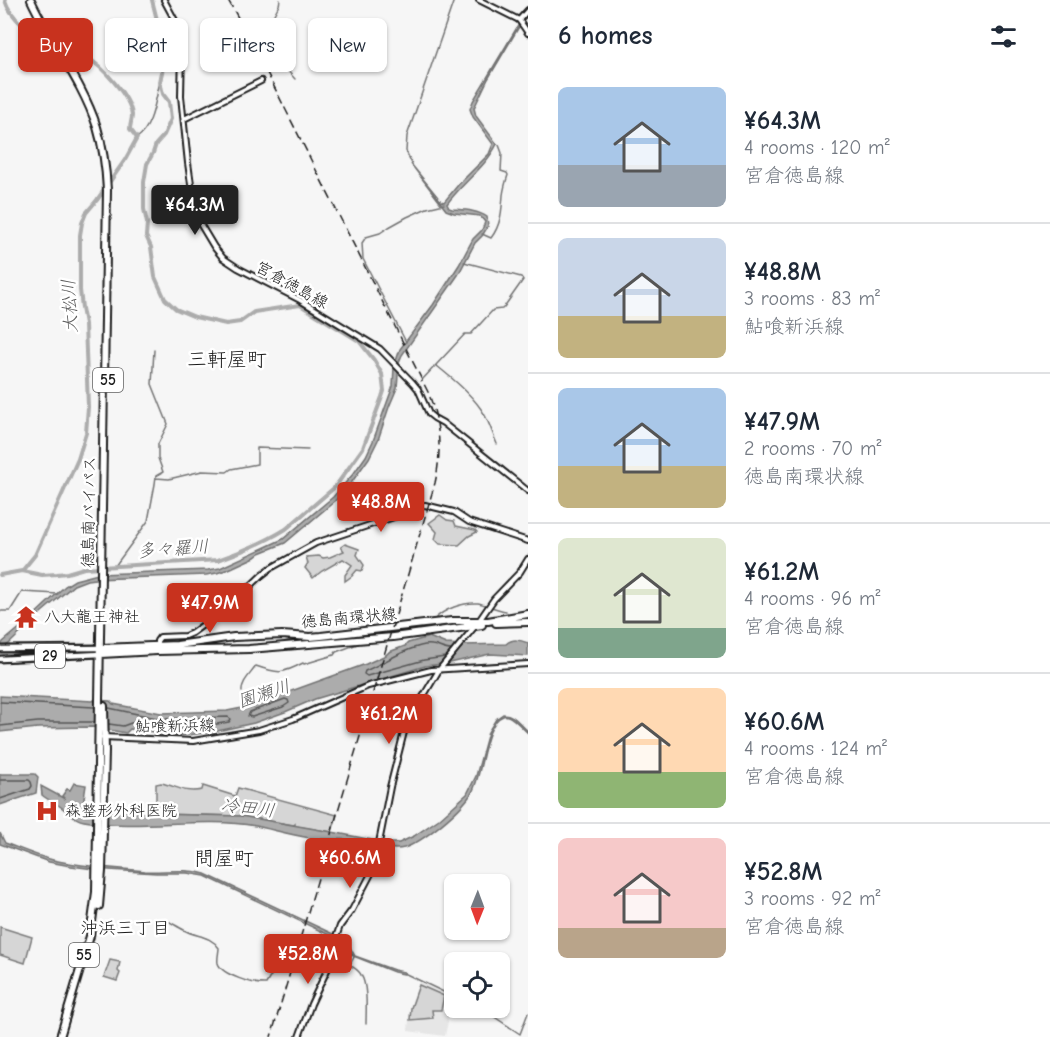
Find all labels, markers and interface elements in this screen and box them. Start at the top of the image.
chip: Buy [18,18,93,72]
chip: Rent [105,18,188,72]
chip: Filters [200,18,296,72]
chip: New [308,18,387,72]
icon: filters [987,20,1020,53]
text: 6 homes [558,21,653,51]
text: ¥64.3M [744,106,821,136]
icon: home [606,111,678,183]
text: 4 rooms · 120 m² [744,136,890,159]
text: 宮倉徳島線 [744,164,844,187]
pin: ¥64.3M [146,185,244,236]
text: ¥64.3M [165,193,225,216]
text: ¥48.8M [744,257,821,287]
street label: 宮倉徳島線 [253,258,331,312]
icon: home [606,262,678,334]
water label: 大松川 [58,278,82,334]
text: 3 rooms · 83 m² [744,287,880,310]
text: 鮎喰新浜線 [744,315,844,338]
district label: 三軒屋町 [187,348,267,371]
road number: 55 [93,368,123,392]
text: ¥47.9M [744,407,820,437]
icon: home [606,412,678,484]
text: 2 rooms · 70 m² [744,437,881,460]
street label: 徳島南バイパス [79,456,99,568]
text: 徳島南環状線 [744,465,864,488]
pin: ¥48.8M [332,482,430,533]
text: ¥48.8M [351,490,411,513]
water label: 多々羅川 [136,536,210,562]
text: ¥61.2M [744,557,819,587]
icon: home [606,562,678,634]
pin: ¥47.9M [161,583,259,634]
text: 4 rooms · 96 m² [744,587,881,610]
text: ¥47.9M [181,591,239,614]
temple icon: 八大龍王神社 [13,604,39,630]
street label: 徳島南環状線 [300,605,398,631]
place label: 八大龍王神社 [44,608,140,626]
text: 宮倉徳島線 [744,615,844,638]
road number: 29 [35,644,65,668]
water label: 園瀬川 [235,676,293,712]
pin: ¥61.2M [340,694,438,745]
text: ¥61.2M [360,702,418,725]
text: ¥60.6M [744,707,825,737]
icon: home [606,712,678,784]
street label: 鮎喰新浜線 [135,716,215,736]
text: 4 rooms · 124 m² [744,737,887,760]
text: 宮倉徳島線 [744,765,844,788]
water label: 冷田川 [220,794,276,822]
hospital icon: 森整形外科医院 [34,798,60,824]
place label: 森整形外科医院 [65,802,177,820]
pin: ¥60.6M [301,838,399,889]
text: ¥60.6M [319,846,381,869]
district label: 問屋町 [194,847,254,870]
text: ¥52.8M [744,857,823,887]
icon: home [606,862,678,934]
north arrow [444,874,510,940]
map controls [444,874,510,1018]
text: 3 rooms · 92 m² [744,887,881,910]
text: 宮倉徳島線 [744,915,844,938]
district label: 沖浜三丁目 [80,918,170,939]
pin: ¥52.8M [259,934,357,985]
text: ¥52.8M [278,942,338,965]
road number: 55 [69,943,99,967]
button: locate [444,952,510,1018]

